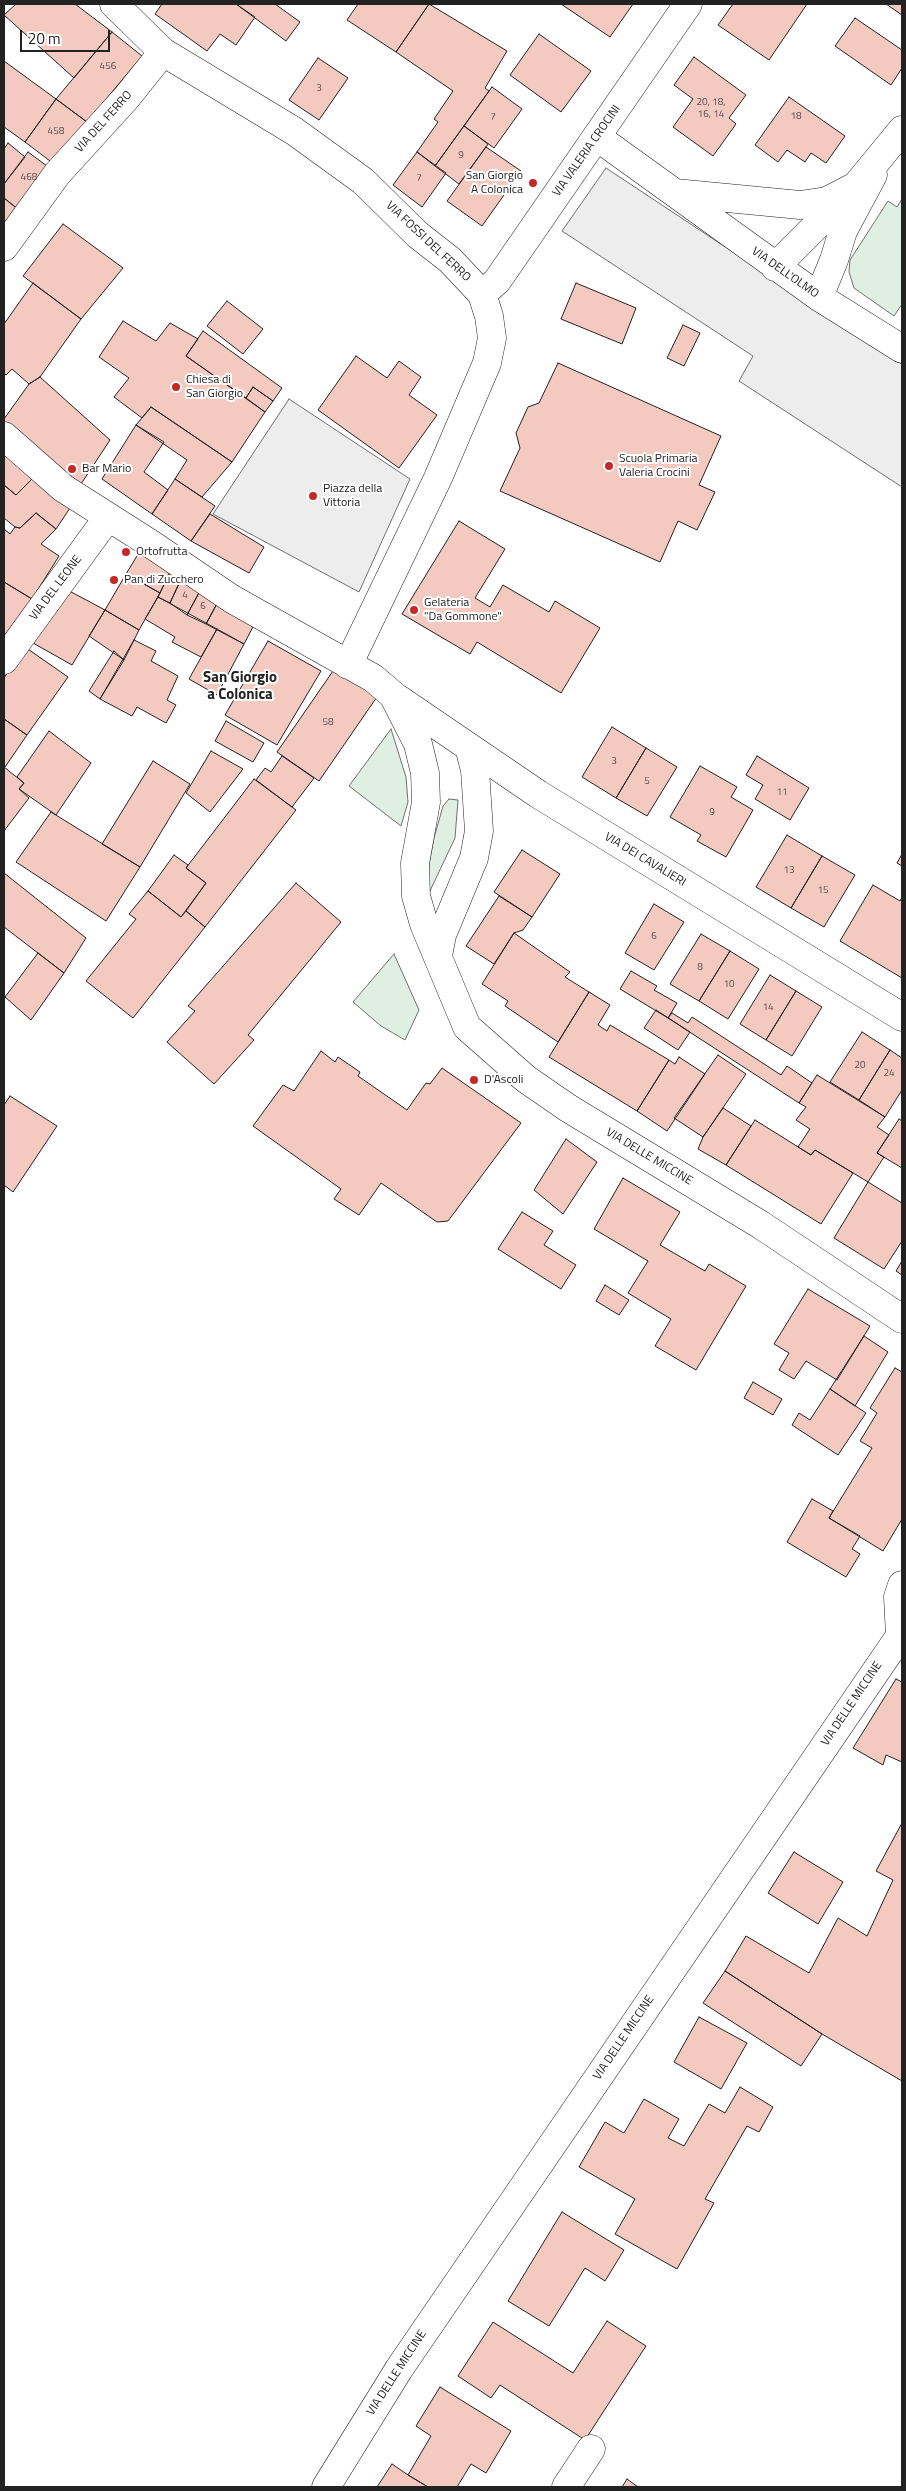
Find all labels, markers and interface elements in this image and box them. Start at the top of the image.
scale bar [22,20,112,52]
text: 20 m [28,27,61,50]
house number: 456 [100,61,116,73]
house number: 3 [316,83,322,95]
street label: VIA DEL FERRO [73,88,135,156]
house number: 20, 18, 16, 14 [696,97,726,120]
street label: VIA VALERIA CROCINI [550,102,624,200]
house number: 18 [790,111,802,123]
house number: 7 [490,112,496,124]
house number: 458 [48,126,64,138]
house number: 9 [458,150,464,162]
place label: San Giorgio A Colonica [466,169,523,197]
house number: 468 [21,172,37,184]
house number: 7 [416,173,422,185]
marker: San Giorgio A Colonica [527,177,539,189]
street label: VIA FOSSI DEL FERRO [383,199,473,285]
street label: VIA DELL'OLMO [749,245,821,301]
place label: Chiesa di San Giorgio [186,373,243,401]
marker: Chiesa di San Giorgio [170,381,182,393]
place label: Scuola Primaria Valeria Crocini [619,452,698,480]
marker: Scuola Primaria Valeria Crocini [603,460,615,472]
place label: Bar Mario [82,462,131,476]
marker: Bar Mario [66,463,78,475]
place label: Piazza della Vittoria [323,482,382,510]
marker: Piazza della Vittoria [307,490,319,502]
place label: Ortofrutta [136,545,188,559]
marker: Ortofrutta [120,546,132,558]
street label: VIA DEL LEONE [27,553,85,623]
place label: Pan di Zucchero [124,573,204,587]
marker: Pan di Zucchero [108,574,120,586]
house number: 4 [182,590,188,602]
place label: Gelateria "Da Gommone" [424,596,502,624]
house number: 6 [200,601,206,613]
marker: Gelateria "Da Gommone" [408,604,420,616]
district label: San Giorgio a Colonica [203,669,277,704]
house number: 58 [322,717,334,729]
house number: 3 [611,756,617,768]
house number: 5 [644,776,650,788]
house number: 11 [776,787,788,799]
house number: 9 [709,807,715,819]
street label: VIA DEI CAVALIERI [602,830,688,890]
house number: 13 [783,865,795,877]
house number: 15 [817,885,829,897]
house number: 6 [651,931,657,943]
house number: 8 [697,962,703,974]
house number: 10 [723,979,735,991]
house number: 14 [762,1002,774,1014]
house number: 20 [854,1060,866,1072]
house number: 24 [883,1068,895,1080]
place label: D'Ascoli [484,1073,523,1087]
marker: D'Ascoli [468,1074,480,1086]
street label: VIA DELLE MICCINE [603,1125,695,1189]
street label: VIA DELLE MICCINE [818,1659,886,1749]
street label: VIA DELLE MICCINE [590,1993,658,2083]
street label: VIA DELLE MICCINE [364,2328,430,2418]

